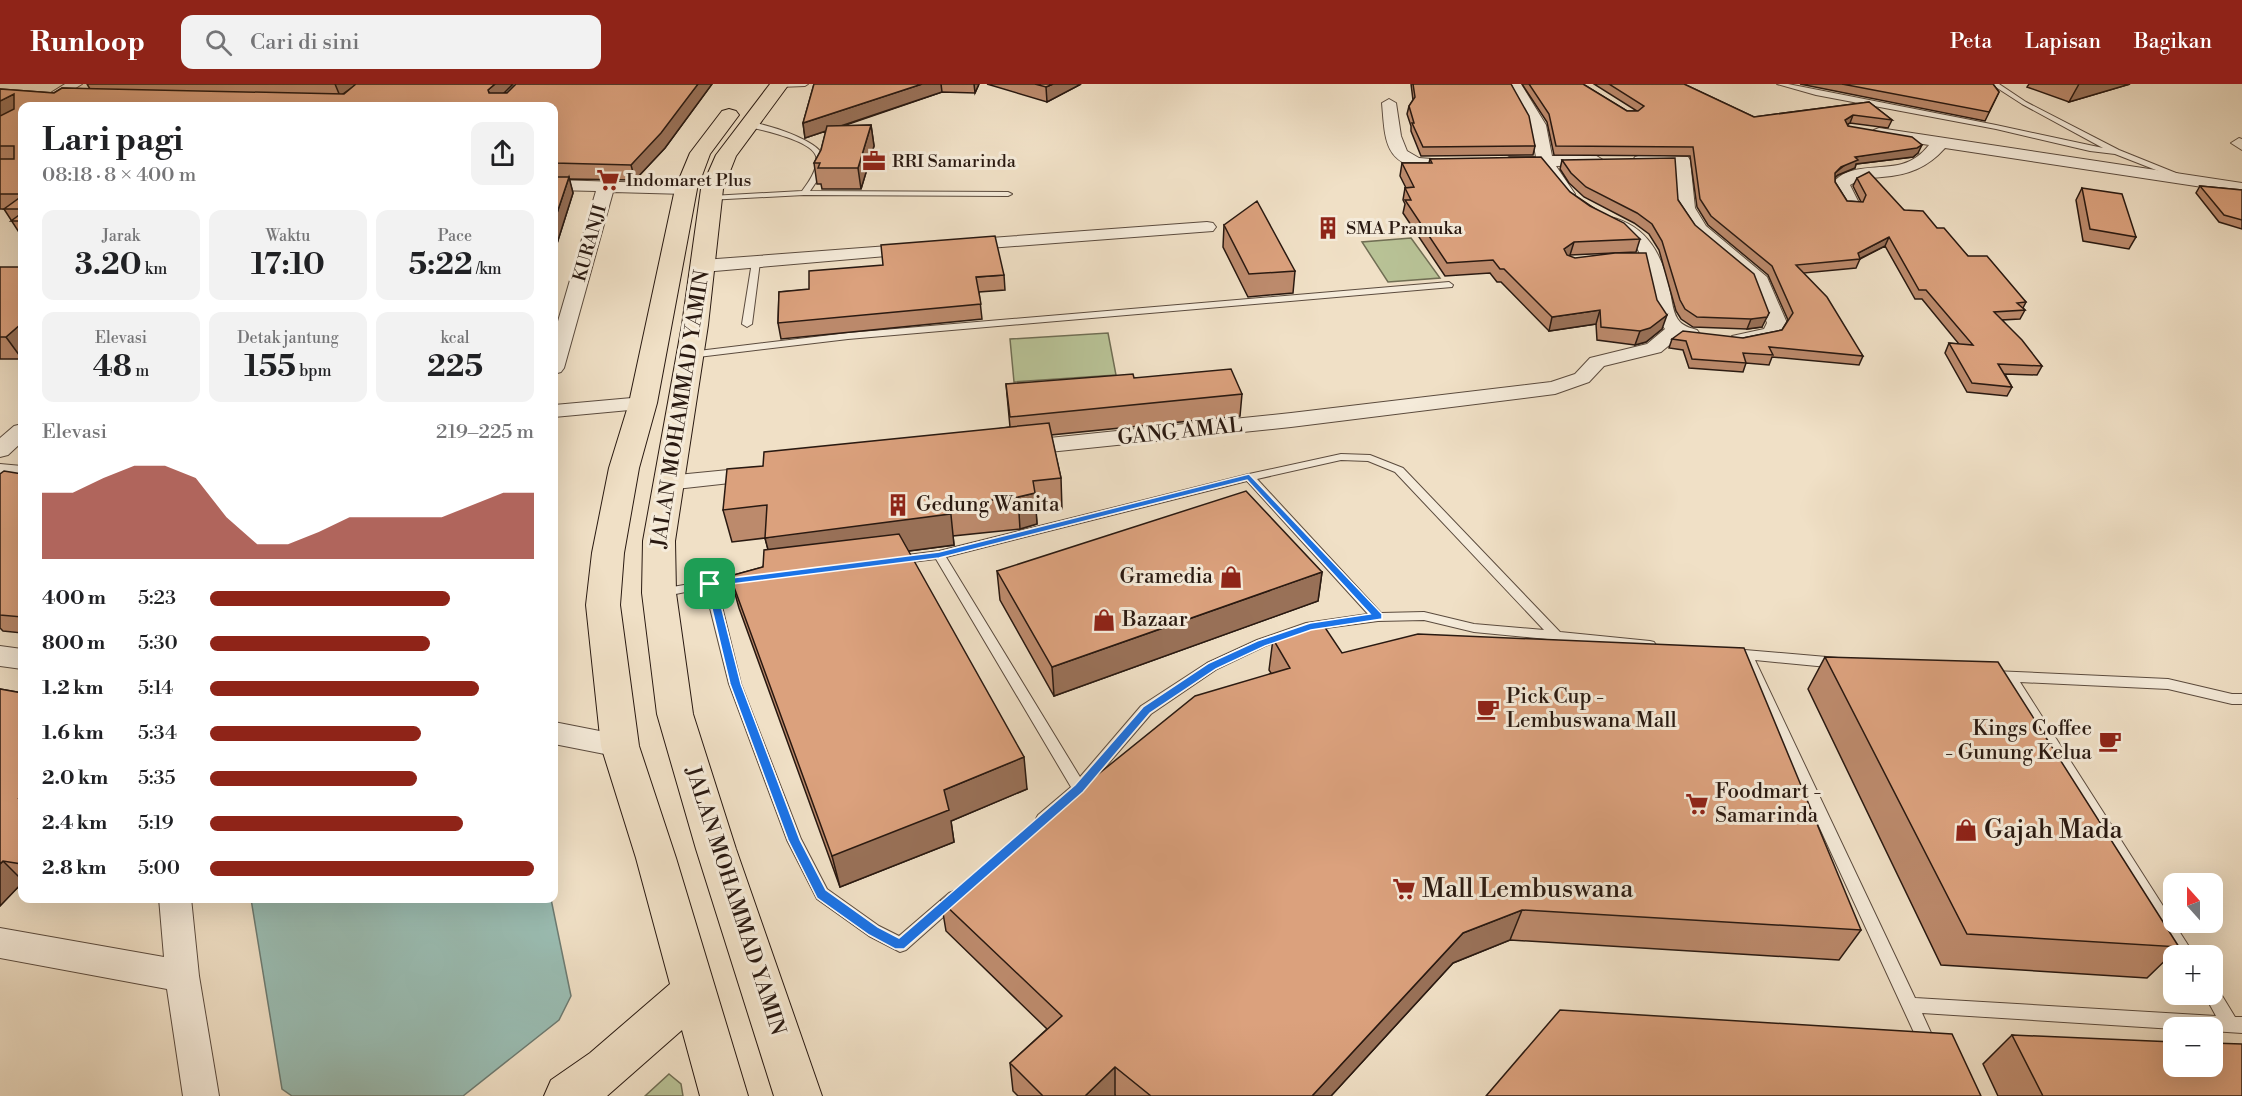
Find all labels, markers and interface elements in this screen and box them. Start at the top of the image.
search box [181,15,601,69]
text: Runloop [30,25,145,60]
icon: search [202,26,235,59]
text: Cari di sini [250,29,360,56]
text: Peta [1950,29,1992,55]
text: Lapisan [2025,29,2101,55]
text: Bagikan [2134,29,2212,55]
text: Lari pagi [42,120,183,161]
button: share [471,122,534,185]
office icon: RRI Samarinda [861,148,887,174]
place label: RRI Samarinda [892,150,1017,173]
text: 08:18 · 8 × 400 m [42,163,196,188]
supermarket icon: Indomaret Plus [595,167,621,193]
place label: Indomaret Plus [626,169,751,192]
street label: KURANJI [568,202,612,284]
building icon: SMA Pramuka [1315,215,1341,241]
place label: SMA Pramuka [1346,217,1463,240]
text: Jarak [102,226,140,246]
text: Waktu [266,226,310,246]
text: Pace [438,226,472,246]
text: 3.20 [75,246,142,284]
text: 17:10 [251,246,325,284]
text: 5:22 [408,246,473,284]
text: km [142,259,167,279]
text: /km [473,259,502,279]
street label: JALAN MOHAMMAD YAMIN [646,268,716,551]
text: Elevasi [95,328,147,348]
text: Detak jantung [237,328,339,348]
text: kcal [440,328,470,348]
text: 48 [93,348,132,386]
text: 155 [244,348,296,386]
text: 225 [427,348,483,386]
text: m [132,361,149,381]
text: bpm [296,361,332,381]
street label: GANG AMAL [1116,413,1244,451]
text: Elevasi [42,420,107,445]
text: 219–225 m [436,420,534,445]
building icon: Gedung Wanita [885,492,911,518]
place label: Gedung Wanita [916,492,1060,518]
pin [684,558,735,609]
place label: Gramedia [1119,564,1213,590]
shop icon: Gramedia [1218,564,1244,590]
icon: arrive [693,567,726,600]
text: 400 m [42,586,106,611]
text: 5:23 [138,586,176,611]
shop icon: Bazaar [1091,607,1117,633]
place label: Bazaar [1121,607,1188,633]
text: 800 m [42,631,105,656]
text: 5:30 [138,631,178,656]
text: 1.2 km [42,676,104,701]
text: 5:14 [138,676,173,701]
place label: Pick Cup - Lembuswana Mall [1506,684,1677,734]
cafe icon: Pick Cup - Lembuswana Mall [1475,696,1501,722]
place label: Kings Coffee - Gunung Kelua [1945,716,2092,766]
text: 1.6 km [42,721,104,746]
text: 5:34 [138,721,177,746]
cafe icon: Kings Coffee - Gunung Kelua [2097,728,2123,754]
street label: JALAN MOHAMMAD YAMIN [679,762,791,1039]
text: 2.0 km [42,766,108,791]
text: 5:35 [138,766,176,791]
place label: Foodmart - Samarinda [1715,779,1822,829]
supermarket icon: Foodmart - Samarinda [1684,791,1710,817]
text: 2.4 km [42,811,107,836]
text: 5:19 [138,811,174,836]
place label: Gajah Mada [1984,814,2124,846]
shop icon: Gajah Mada [1953,817,1979,843]
text: 2.8 km [42,856,106,881]
text: 5:00 [138,856,180,881]
place label: Mall Lembuswana [1422,873,1634,905]
north arrow [2163,873,2223,933]
map controls [2163,873,2223,1077]
supermarket icon: Mall Lembuswana [1391,876,1417,902]
button: + [2163,945,2223,1005]
button: − [2163,1017,2223,1077]

